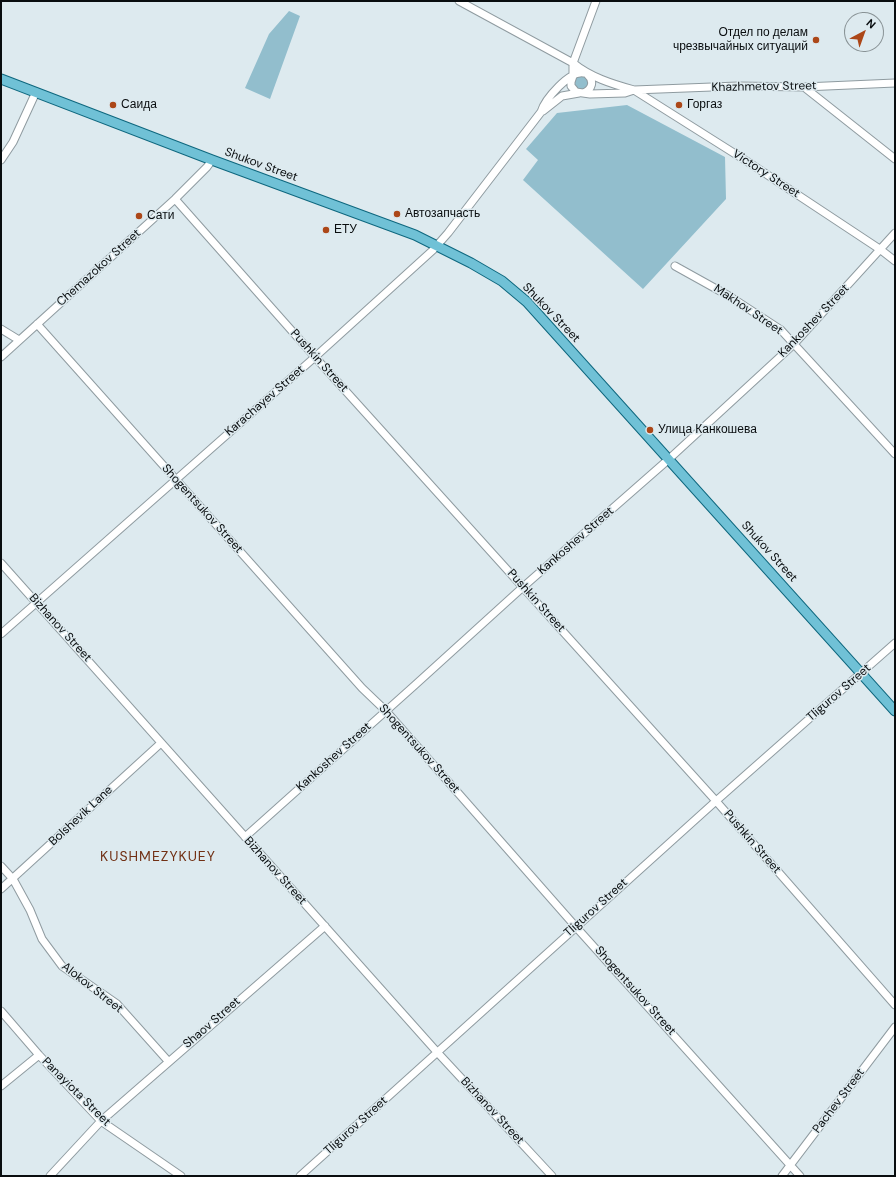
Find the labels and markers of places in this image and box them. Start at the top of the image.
place label: Отдел по делам чрезвычайных ситуаций [673,26,808,54]
marker: Отдел по делам чрезвычайных ситуаций [811,35,821,45]
place label: Саида [121,98,157,112]
place label: Горгаз [687,98,722,112]
marker: Саида [108,100,118,110]
marker: Горгаз [674,100,684,110]
place label: Автозапчасть [405,207,480,221]
place label: Сати [147,209,174,223]
marker: Автозапчасть [392,209,402,219]
marker: Сати [134,211,144,221]
place label: ЕТУ [334,223,357,237]
marker: ЕТУ [321,225,331,235]
place label: Улица Канкошева [658,423,757,437]
marker: Улица Канкошева [645,425,655,435]

